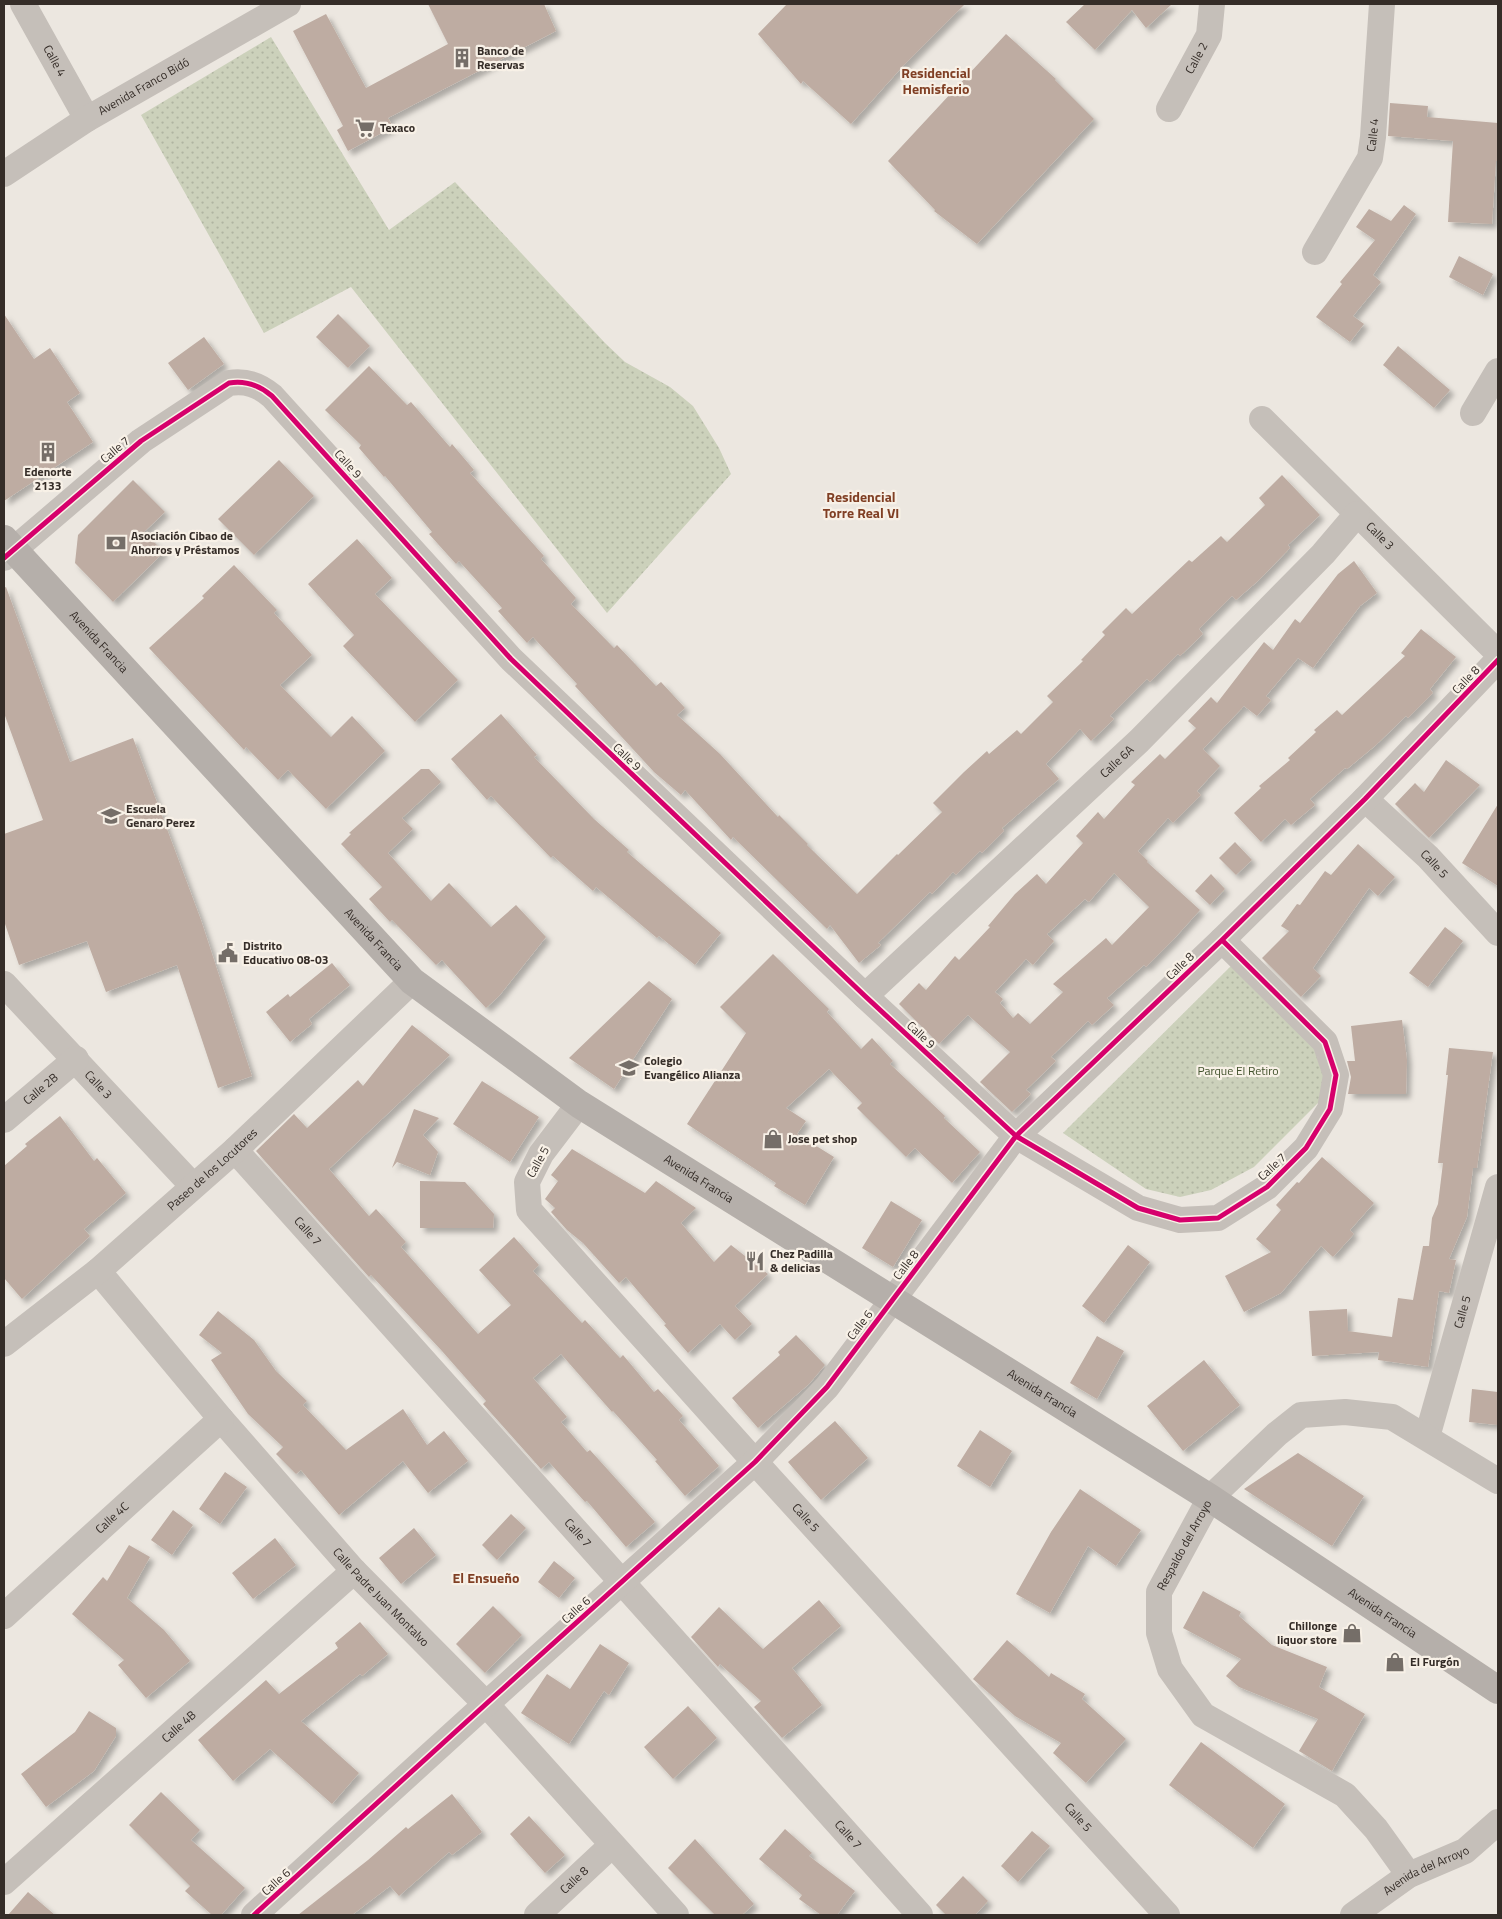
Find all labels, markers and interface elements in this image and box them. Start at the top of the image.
street label: Calle 2 [1180,38,1212,77]
street label: Calle 4 [39,41,72,80]
place label: Banco de Reservas [477,41,525,74]
building icon: Banco de Reservas [451,47,473,69]
street label: Avenida Franco Bidó [94,52,193,120]
district label: Residencial Hemisferio [901,62,971,99]
supermarket icon: Texaco [354,117,376,139]
street label: Calle 4 [1361,117,1383,153]
place label: Texaco [380,118,415,137]
street label: Calle 7 [96,432,134,468]
building icon: Edenorte 2133 [37,441,59,463]
street label: Calle 9 [330,445,367,483]
place label: Edenorte 2133 [24,462,72,495]
district label: Residencial Torre Real VI [823,486,899,523]
street label: Calle 3 [1362,517,1399,554]
place label: Asociación Cibao de Ahorros y Préstamos [131,526,240,559]
bank icon: Asociación Cibao de Ahorros y Préstamos [105,532,127,554]
street label: Avenida Francia [65,606,133,677]
street label: Calle 8 [1447,661,1484,698]
street label: Calle 9 [609,738,646,775]
street label: Calle 6A [1095,740,1138,782]
place label: Escuela Genaro Perez [126,799,195,832]
school or university icon: Escuela Genaro Perez [100,805,122,827]
street label: Calle 5 [1416,845,1453,883]
street label: Avenida Francia [340,904,408,975]
place label: Distrito Educativo 08-03 [243,936,328,969]
public building icon: Distrito Educativo 08-03 [217,942,239,964]
street label: Calle 8 [1161,947,1198,984]
street label: Calle 9 [903,1016,940,1053]
place label: Colegio Evangélico Alianza [644,1051,740,1084]
school or university icon: Colegio Evangélico Alianza [618,1057,640,1079]
park label: Parque El Retiro [1197,1061,1279,1080]
street label: Calle 3 [80,1066,117,1103]
street label: Calle 2B [19,1068,62,1109]
street label: Paseo de los Locutores [163,1123,262,1215]
shop icon: Jose pet shop [762,1128,784,1150]
place label: Jose pet shop [788,1129,858,1148]
street label: Calle 5 [521,1142,554,1181]
street label: Calle 7 [1253,1148,1290,1185]
street label: Avenida Francia [660,1149,738,1207]
street label: Calle 7 [290,1212,326,1250]
place label: Chez Padilla & delicias [770,1244,833,1277]
street label: Calle 8 [888,1245,923,1284]
restaurant icon: Chez Padilla & delicias [744,1250,766,1272]
street label: Calle 5 [1448,1293,1476,1331]
street label: Calle 6 [842,1305,877,1344]
street label: Avenida Francia [1004,1364,1081,1422]
street label: Respaldo del Arroyo [1151,1496,1216,1594]
street label: Calle 4C [91,1497,133,1538]
street label: Calle 5 [788,1499,825,1536]
street label: Calle 7 [560,1514,597,1551]
street label: Calle Padre Juan Montalvo [329,1543,434,1651]
district label: El Ensueño [453,1567,519,1588]
street label: Avenida Francia [1344,1583,1421,1642]
street label: Calle 6 [557,1591,595,1628]
place label: Chillonge liquor store [1277,1616,1337,1649]
shop icon: Chillonge liquor store [1341,1622,1363,1644]
shop icon: El Furgón [1384,1651,1406,1673]
place label: El Furgón [1410,1652,1459,1671]
street label: Calle 4B [157,1705,200,1747]
street label: Calle 5 [1060,1798,1097,1836]
street label: Calle 7 [830,1815,867,1853]
street label: Avenida del Arroyo [1379,1841,1473,1900]
street label: Calle 8 [555,1861,593,1898]
street label: Calle 6 [257,1863,295,1900]

